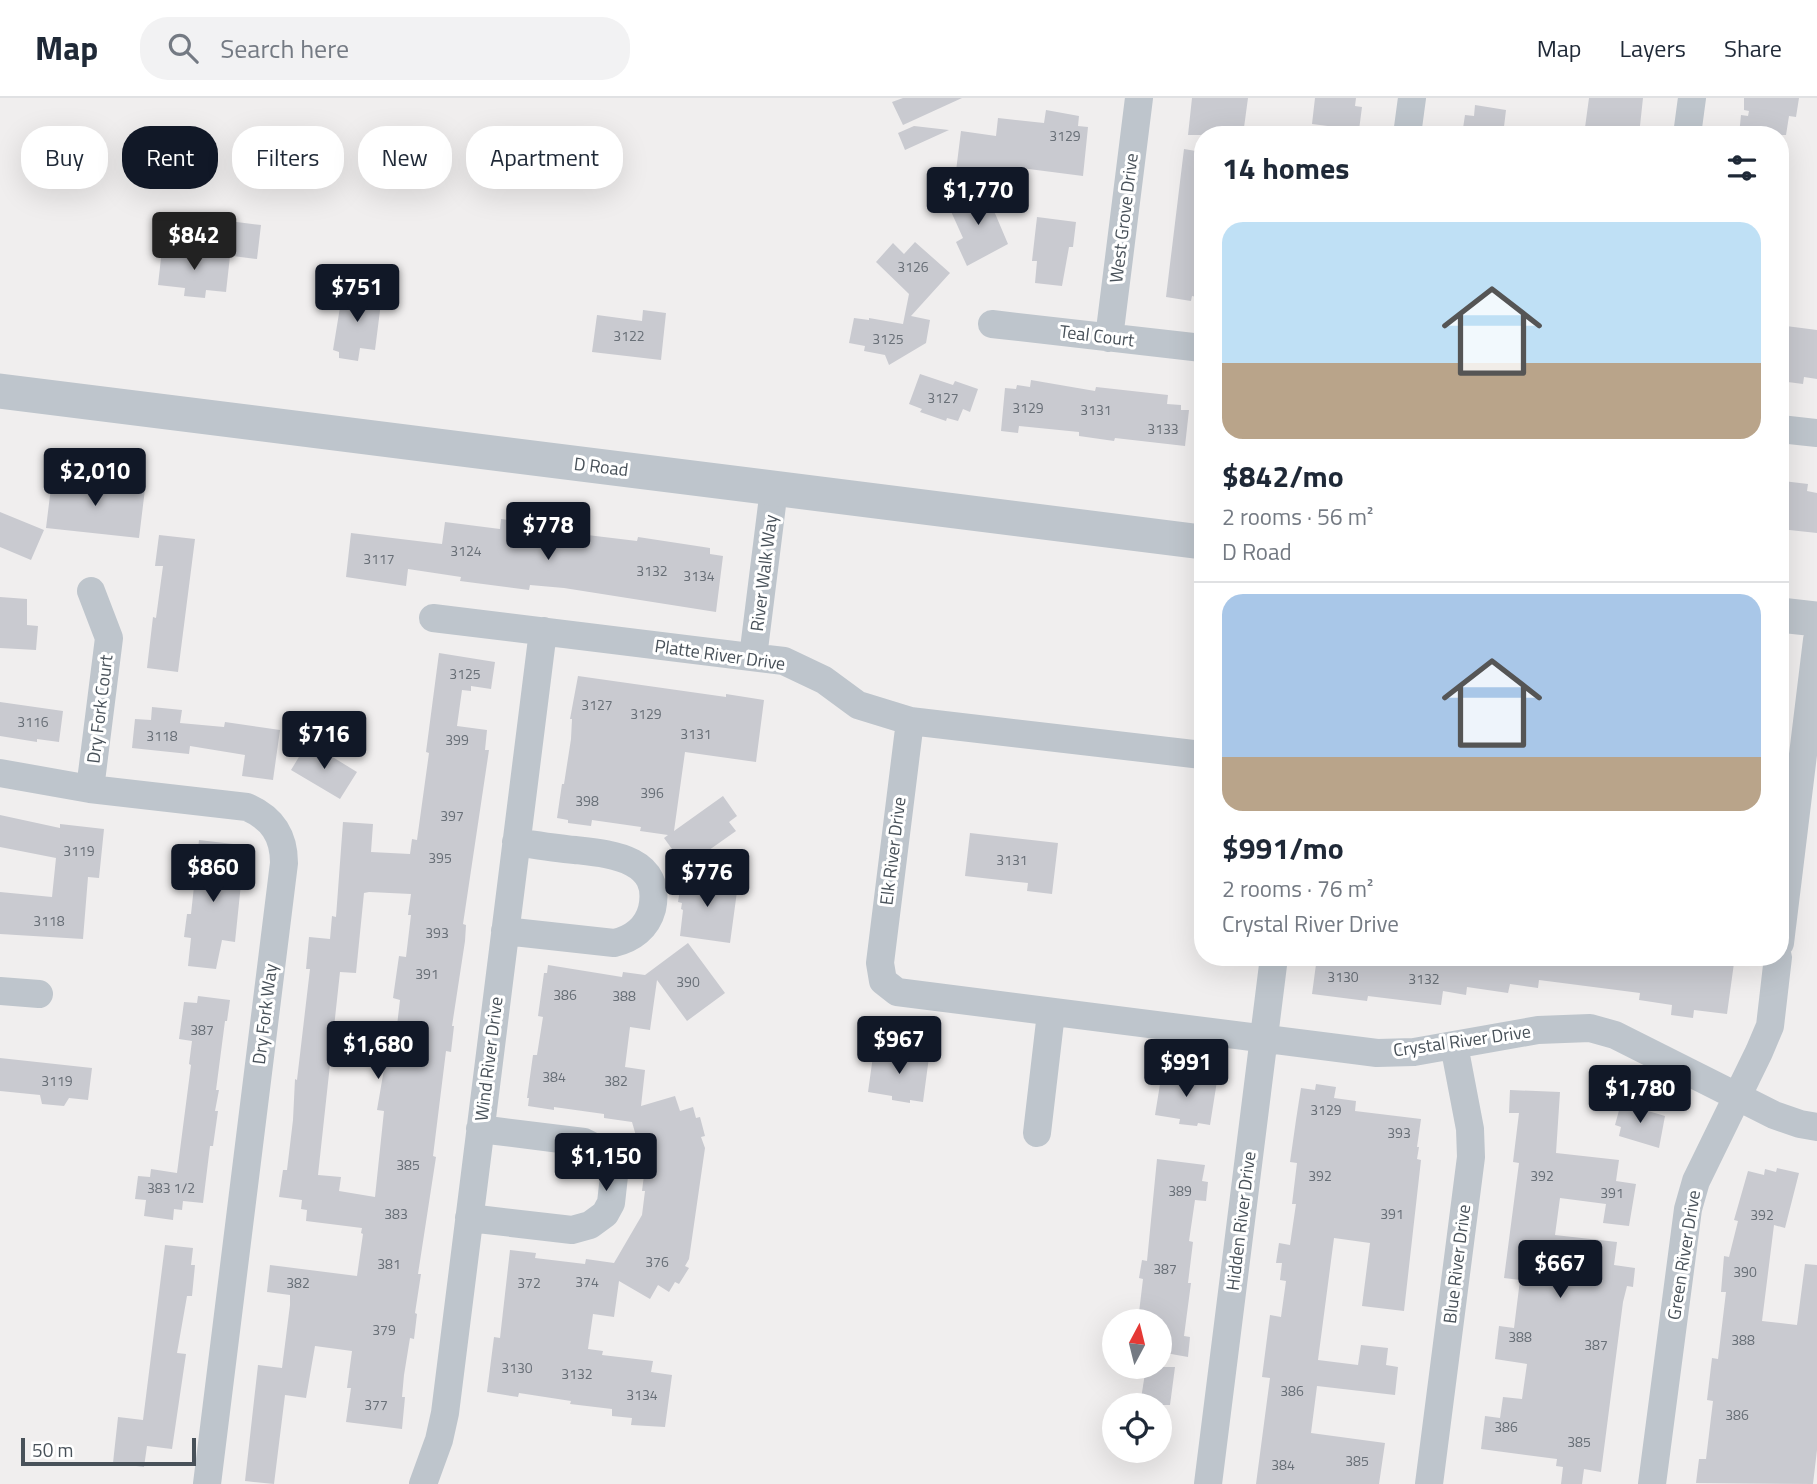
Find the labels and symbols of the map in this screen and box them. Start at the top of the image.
house number: 3129 [1049,125,1081,146]
street label: West Grove Drive [1102,151,1145,284]
pin: $1,770 [921,167,1035,227]
pin: $842 [153,212,235,272]
house number: 3126 [897,256,929,277]
pin: $751 [316,264,398,324]
street label: Teal Court [1058,318,1137,354]
house number: 3122 [613,325,645,346]
house number: 3125 [872,328,904,349]
house number: 3127 [927,387,959,408]
house number: 3129 [1012,397,1044,418]
house number: 3131 [1080,399,1112,420]
house number: 3133 [1147,418,1179,439]
pin: $2,010 [38,448,152,508]
street label: D Road [572,450,630,483]
pin: $778 [507,503,589,562]
street label: River Walk Way [743,513,784,633]
house number: 3124 [450,540,482,561]
house number: 3117 [363,548,395,569]
house number: 3132 [636,560,668,581]
house number: 3134 [683,565,715,586]
street label: Platte River Drive [653,632,787,677]
street label: Dry Fork Court [79,652,120,765]
house number: 3125 [449,663,481,684]
house number: 3127 [581,694,613,715]
house number: 3129 [630,703,662,724]
house number: 3116 [17,711,49,732]
pin: $716 [283,712,365,771]
house number: 3131 [680,723,712,744]
house number: 3118 [146,725,178,746]
house number: 399 [445,729,469,750]
house number: 396 [640,782,664,803]
house number: 398 [575,790,599,811]
street label: Elk River Drive [872,795,913,907]
house number: 397 [440,805,464,826]
house number: 3119 [63,840,95,861]
pin: $860 [172,844,254,904]
house number: 395 [428,847,452,868]
house number: 3131 [996,849,1028,870]
pin: $776 [666,850,748,909]
house number: 3118 [33,910,65,931]
house number: 393 [425,922,449,943]
street label: Dry Fork Way [245,962,284,1066]
house number: 391 [415,963,439,984]
house number: 3130 [1327,966,1359,987]
house number: 3132 [1408,968,1440,989]
house number: 390 [676,971,700,992]
house number: 386 [553,984,577,1005]
house number: 388 [612,985,636,1006]
street label: Wind River Drive [467,995,510,1123]
pin: $967 [858,1016,940,1076]
street label: Crystal River Drive [1391,1017,1532,1064]
house number: 387 [190,1019,214,1040]
pin: $1,680 [321,1021,435,1081]
pin: $991 [1145,1040,1227,1099]
house number: 384 [542,1066,566,1087]
pin: $1,780 [1583,1066,1697,1125]
house number: 3119 [41,1070,73,1091]
house number: 382 [604,1070,628,1091]
house number: 3129 [1310,1099,1342,1120]
house number: 393 [1387,1122,1411,1143]
pin: $1,150 [549,1134,663,1193]
street label: Hidden River Drive [1219,1150,1262,1292]
house number: 385 [396,1154,420,1175]
house number: 392 [1308,1165,1332,1186]
house number: 392 [1530,1165,1554,1186]
house number: 383 1/2 [147,1177,195,1198]
house number: 389 [1168,1180,1192,1201]
house number: 391 [1600,1182,1624,1203]
street label: Green River Drive [1660,1188,1707,1322]
house number: 383 [384,1203,408,1224]
house number: 391 [1380,1203,1404,1224]
street label: Blue River Drive [1436,1203,1477,1325]
house number: 392 [1750,1204,1774,1225]
pin: $667 [1519,1240,1601,1300]
house number: 376 [645,1251,669,1272]
house number: 381 [377,1253,401,1274]
house number: 387 [1153,1258,1177,1279]
house number: 390 [1733,1261,1757,1282]
house number: 374 [575,1271,599,1292]
house number: 382 [286,1272,310,1293]
house number: 372 [517,1272,541,1293]
north arrow [1102,1309,1172,1379]
house number: 379 [372,1319,396,1340]
house number: 388 [1508,1326,1532,1347]
house number: 388 [1731,1329,1755,1350]
house number: 387 [1584,1334,1608,1355]
house number: 3130 [501,1357,533,1378]
house number: 3132 [561,1363,593,1384]
house number: 386 [1280,1380,1304,1401]
house number: 3134 [626,1384,658,1405]
house number: 377 [364,1394,388,1415]
house number: 386 [1725,1404,1749,1425]
house number: 386 [1494,1416,1518,1437]
house number: 385 [1567,1431,1591,1452]
scale bar [21,1435,196,1467]
house number: 385 [1345,1450,1369,1471]
house number: 384 [1271,1454,1295,1475]

